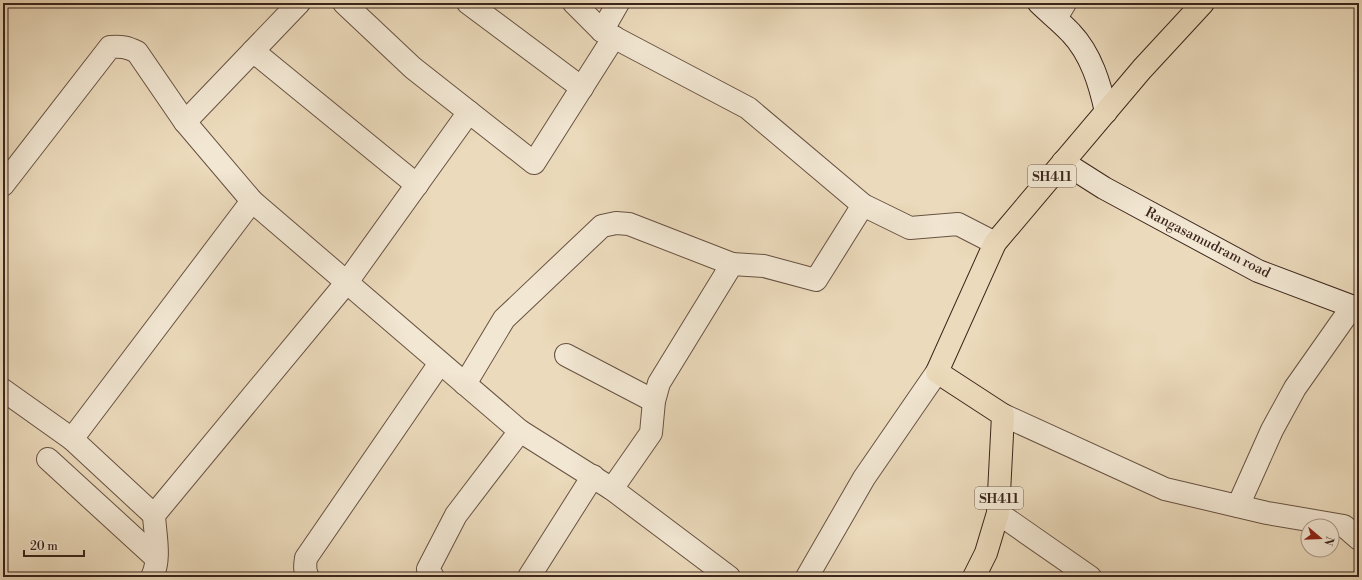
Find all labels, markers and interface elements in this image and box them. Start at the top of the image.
road number: SH411 [1028,165,1076,187]
street label: Rangasamudram road [1142,204,1273,282]
road number: SH411 [975,487,1023,509]
north arrow [1300,518,1340,558]
scale bar [24,532,84,558]
text: N [1320,535,1337,548]
text: 20 m [30,539,58,554]

